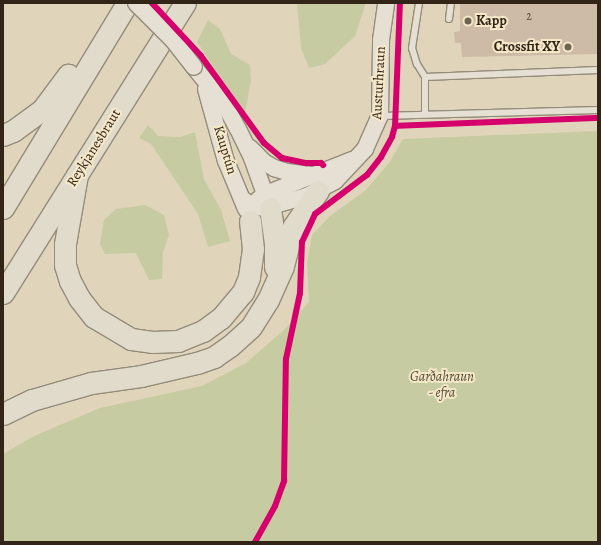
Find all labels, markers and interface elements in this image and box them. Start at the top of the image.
house number: 2 [526,10,532,24]
place label: Kapp [476,13,507,29]
marker: Kapp [463,16,473,26]
place label: Crossfit XY [494,39,560,55]
marker: Crossfit XY [563,42,573,52]
street label: Austurhraun [369,46,389,120]
street label: Reykjanesbraut [63,106,125,190]
street label: Kauptún [210,124,240,176]
park label: Garðahraun - efra [410,369,474,402]

